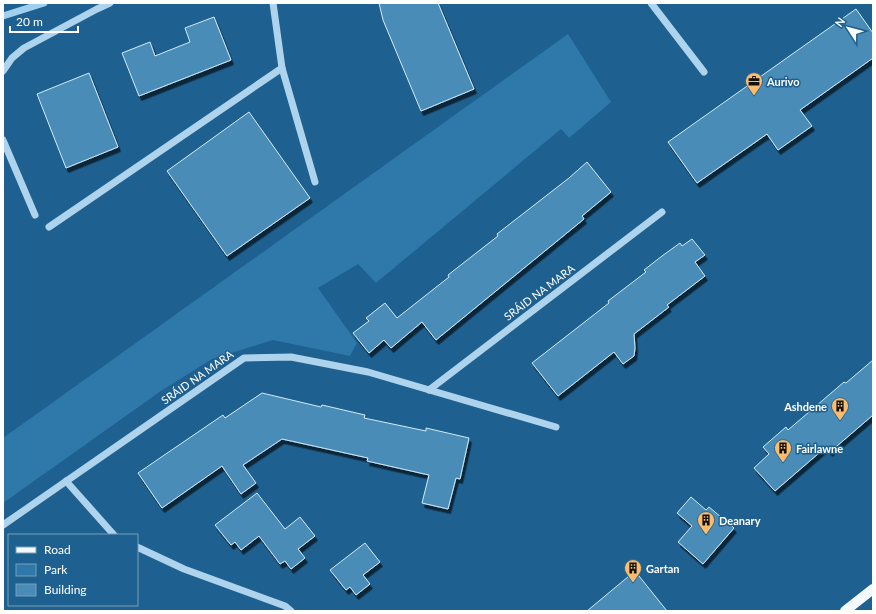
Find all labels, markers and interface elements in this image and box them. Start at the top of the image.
scale bar [10,8,78,34]
north arrow [828,8,868,48]
text: 20 m [16,14,43,29]
text: N [832,15,847,29]
office icon: Aurivo [744,71,764,96]
place label: Aurivo [766,75,800,88]
street label: SRÁID NA MARA [501,261,577,323]
street label: SRÁID NA MARA [159,347,236,407]
building icon: Ashdene [830,396,850,421]
place label: Ashdene [783,400,827,413]
building icon: Fairlawne [773,438,793,463]
place label: Fairlawne [796,442,843,455]
building icon: Deanary [696,510,716,535]
place label: Deanary [719,514,761,527]
legend [8,534,138,606]
text: Road [44,542,71,557]
building icon: Gartan [623,558,643,583]
text: Park [44,562,68,577]
place label: Gartan [646,562,680,575]
text: Building [44,582,87,597]

